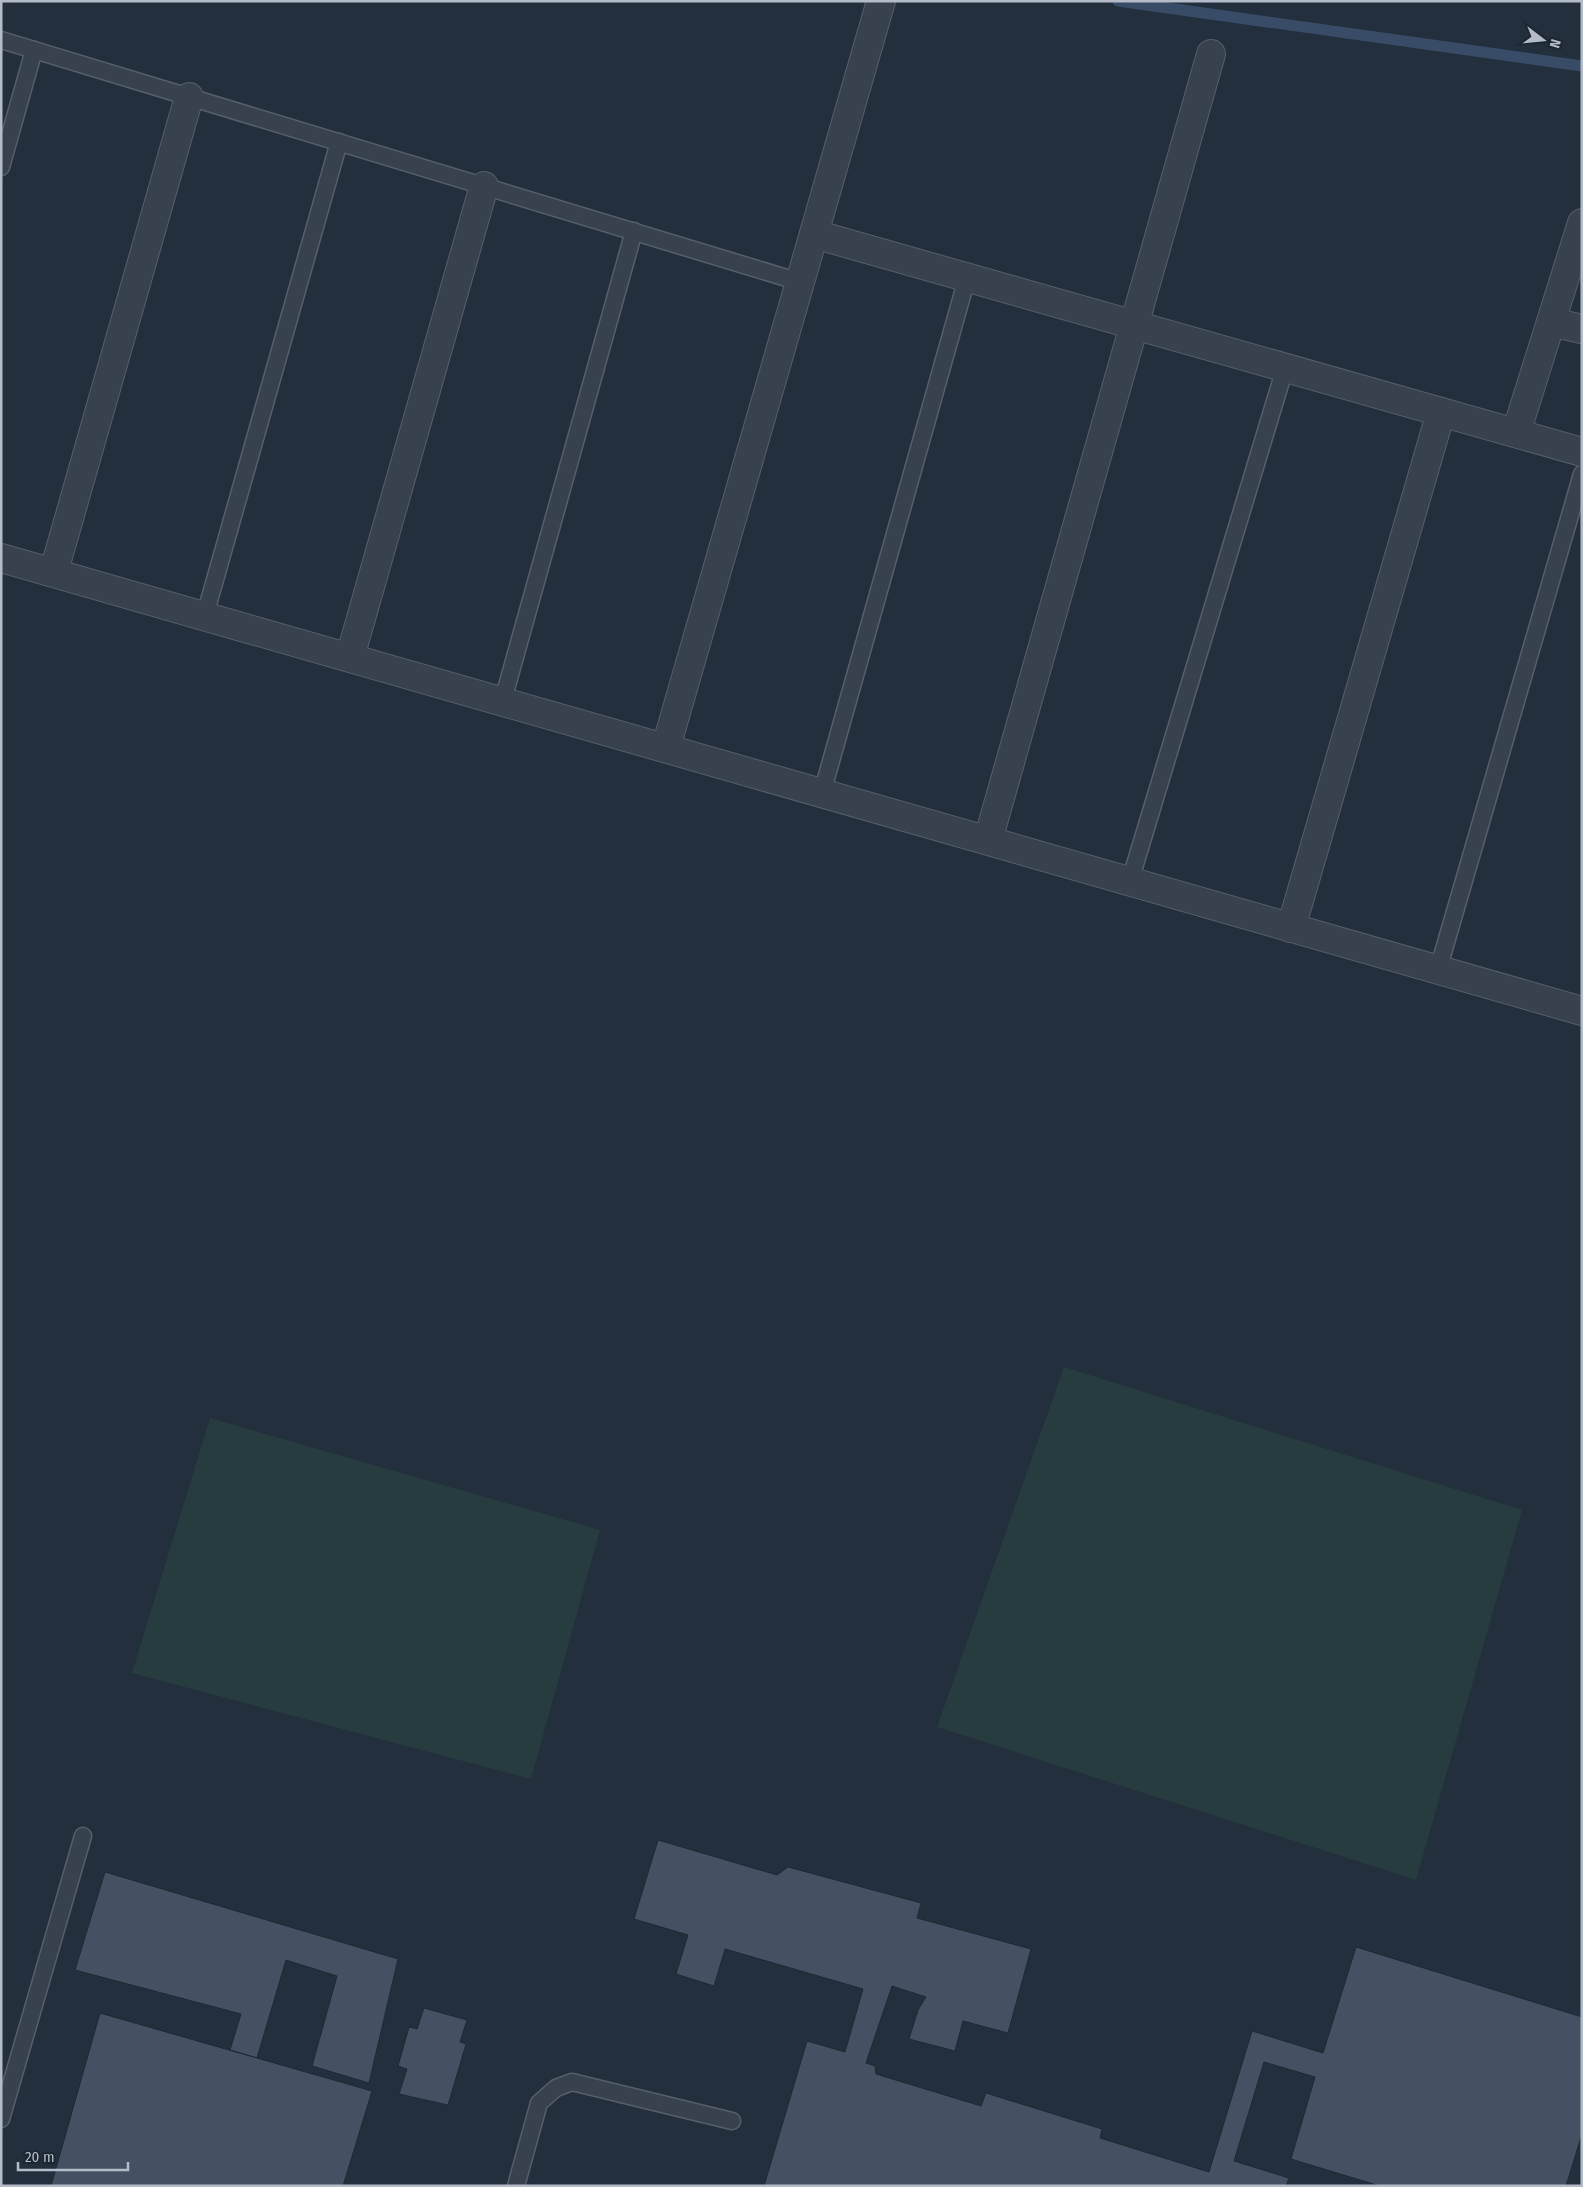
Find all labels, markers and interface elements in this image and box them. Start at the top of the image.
north arrow [1518,15,1568,65]
text: N [1546,37,1564,50]
scale bar [18,2140,128,2172]
text: 20 m [25,2148,55,2166]

